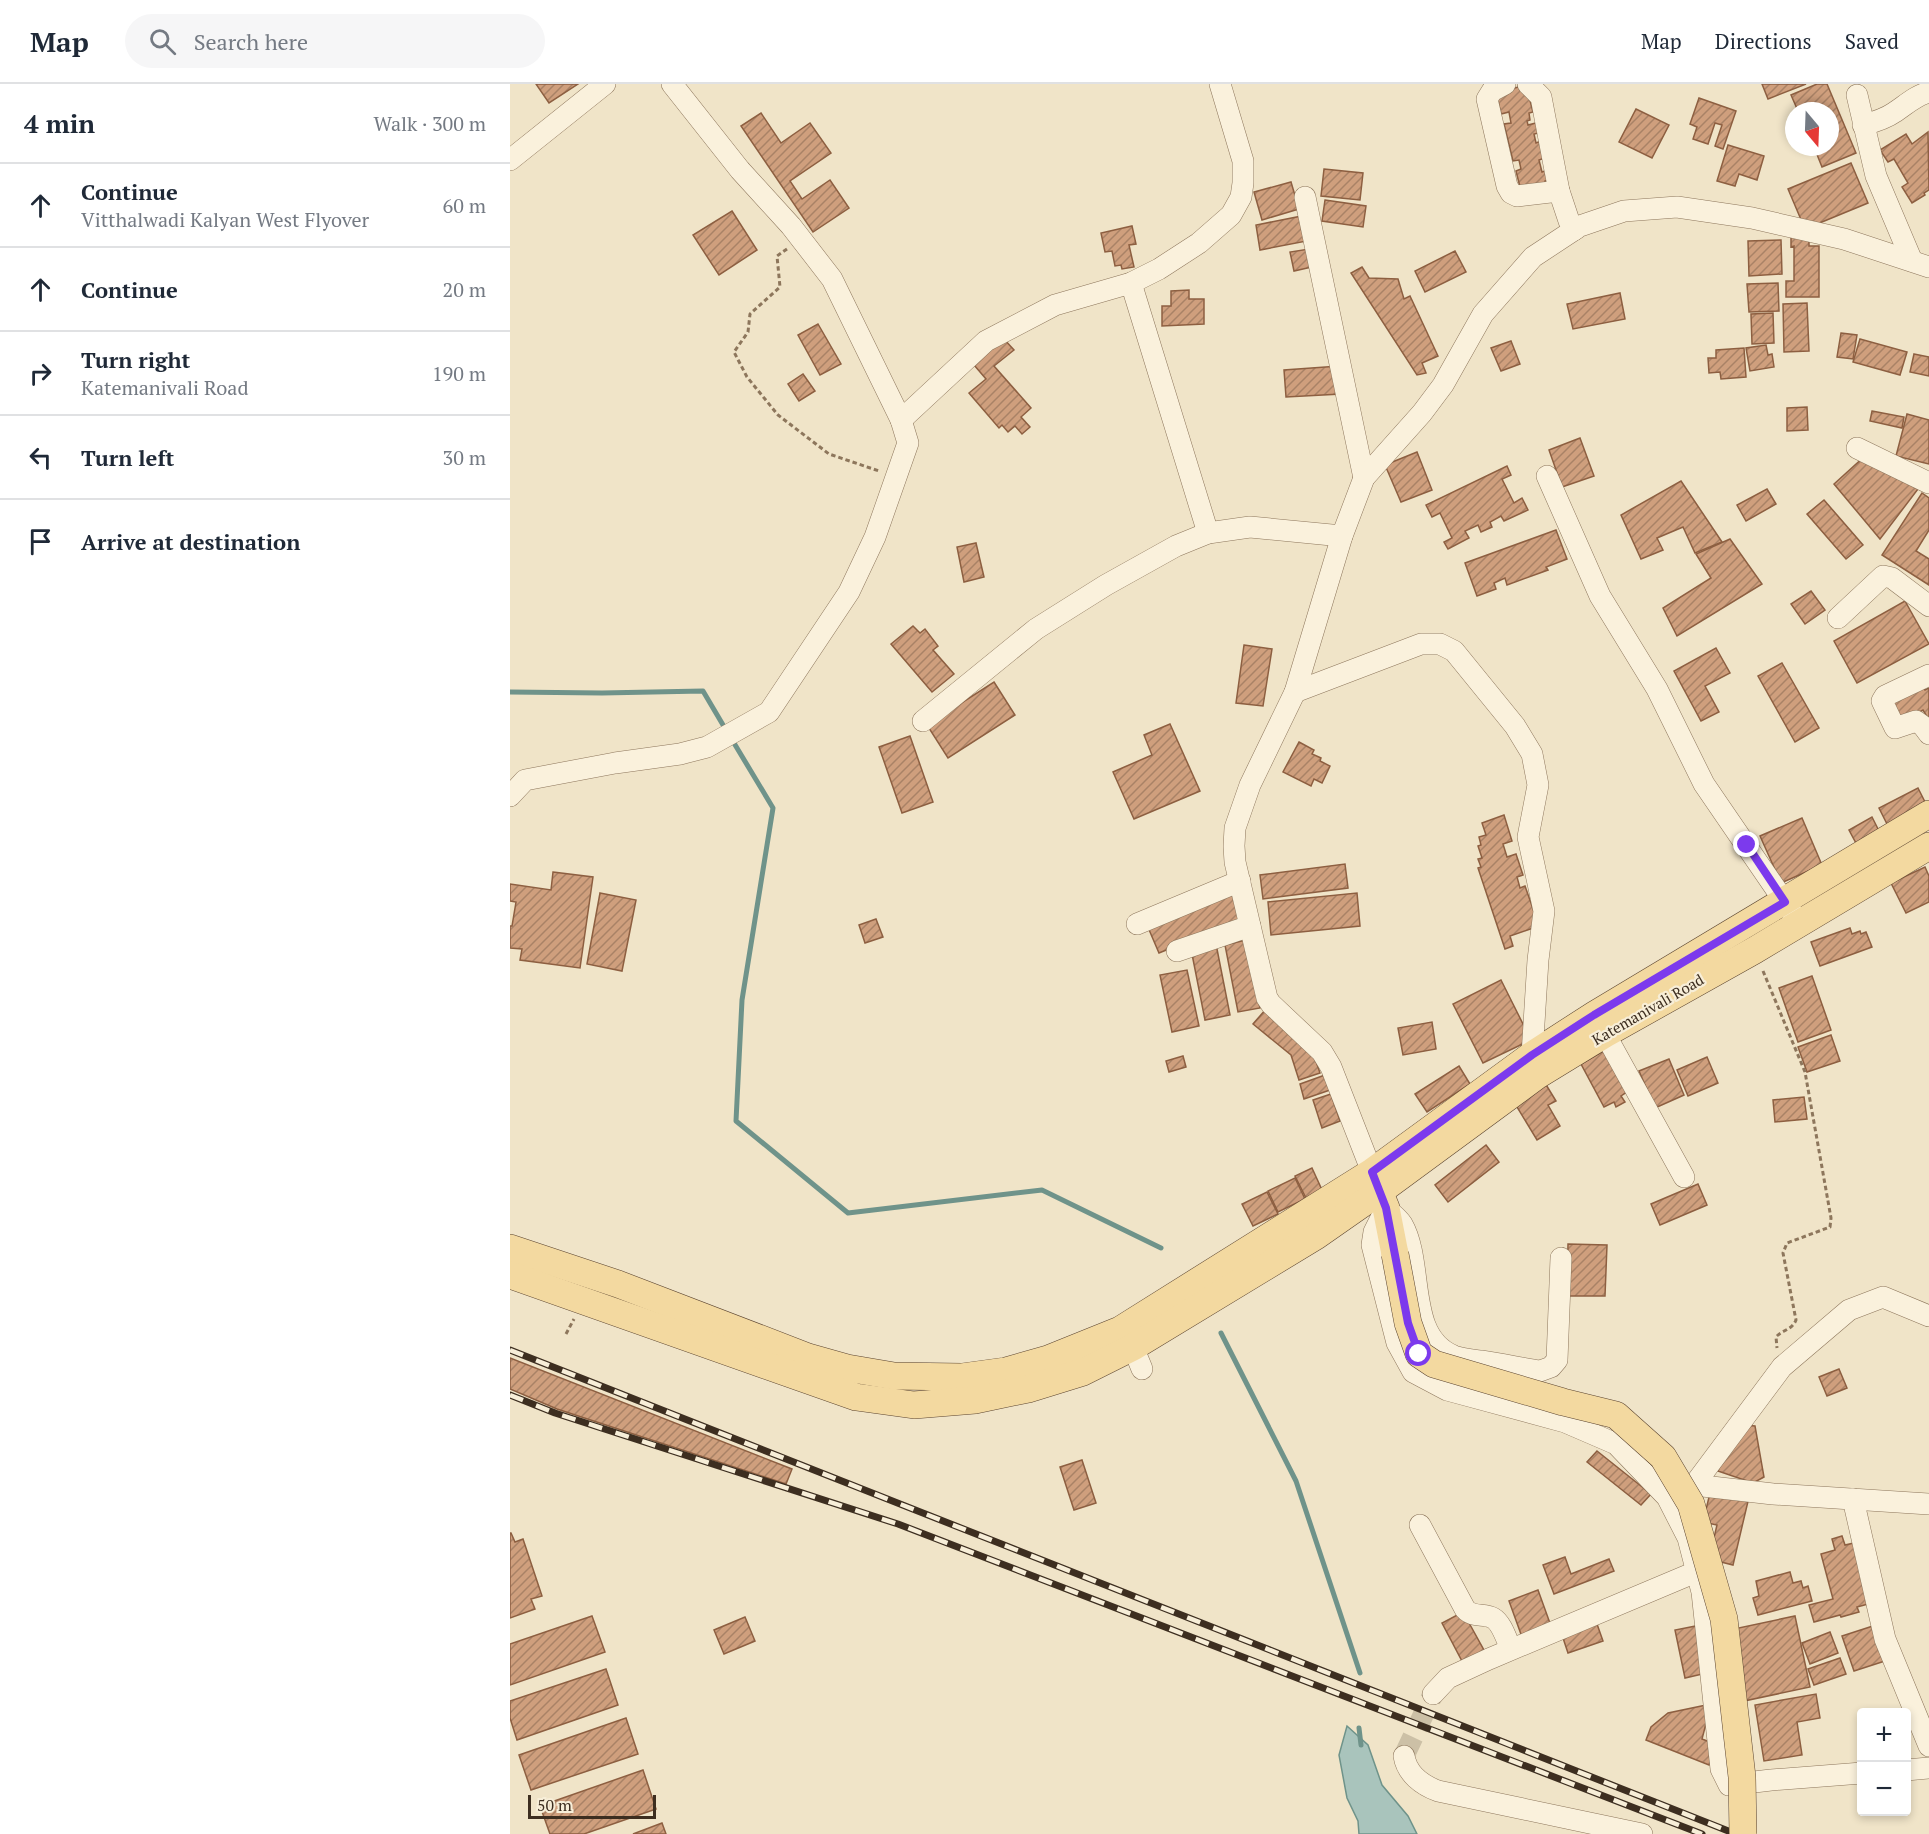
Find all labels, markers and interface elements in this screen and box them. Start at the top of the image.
search box [125,14,545,68]
text: Map [30,23,89,60]
icon: search [146,25,179,58]
text: Search here [194,27,308,56]
text: Map [1641,27,1682,55]
text: Directions [1715,27,1812,55]
text: Saved [1845,27,1899,55]
north arrow [1785,102,1839,156]
text: 4 min [24,106,95,140]
text: Walk · 300 m [374,110,486,137]
text: Continue [81,177,178,206]
icon: ahead [24,189,57,222]
text: 60 m [443,192,486,219]
text: Vitthalwadi Kalyan West Flyover [81,206,369,233]
icon: ahead [24,273,57,306]
text: Continue [81,275,178,304]
text: 20 m [443,276,486,303]
text: Turn right [81,345,190,374]
icon: right [24,357,57,390]
text: 190 m [432,360,486,387]
text: Katemanivali Road [81,374,249,401]
icon: left [24,441,57,474]
text: Turn left [81,443,174,472]
text: 30 m [443,444,486,471]
icon: arrive [24,525,57,558]
text: Arrive at destination [81,527,300,556]
route end [1733,831,1759,857]
street label: Katemanivali Road [1588,969,1707,1049]
route start [1405,1340,1431,1366]
map controls [1857,1708,1911,1816]
button: + [1857,1708,1911,1762]
button: − [1857,1762,1911,1816]
scale bar [528,1792,656,1820]
text: 50 m [537,1794,572,1816]

